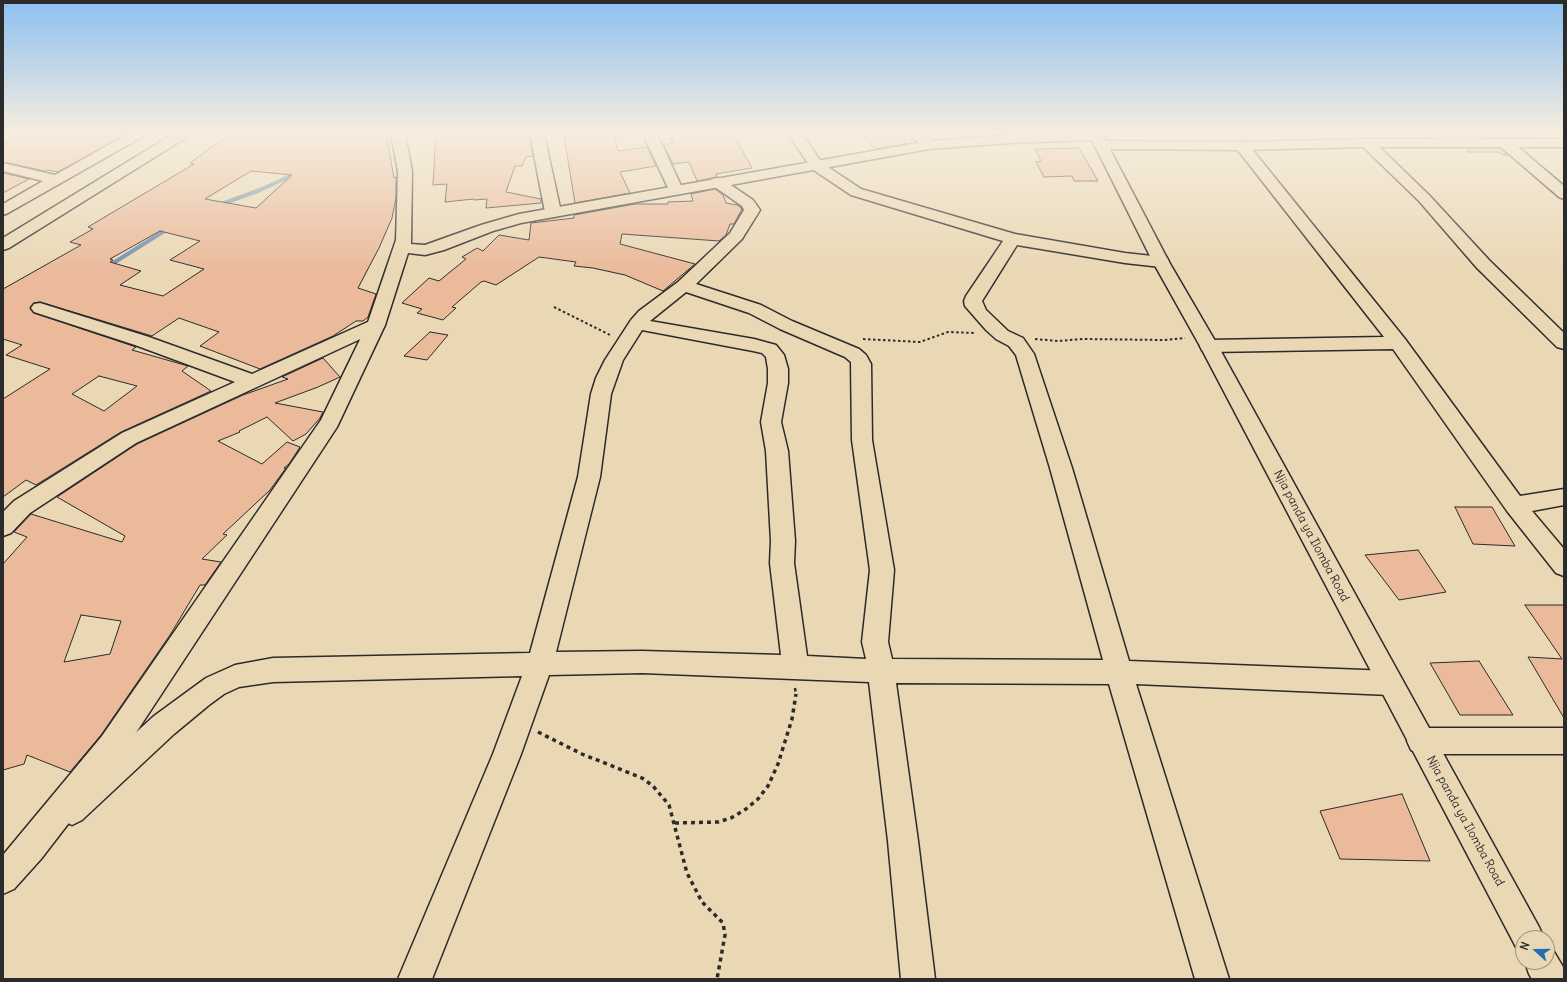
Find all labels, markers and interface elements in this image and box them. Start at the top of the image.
street label: Njia panda ya Ilomba Road [1270,468,1352,604]
street label: Njia panda ya Ilomba Road [1423,753,1507,889]
north arrow [1515,930,1555,970]
text: N [1517,940,1533,952]

